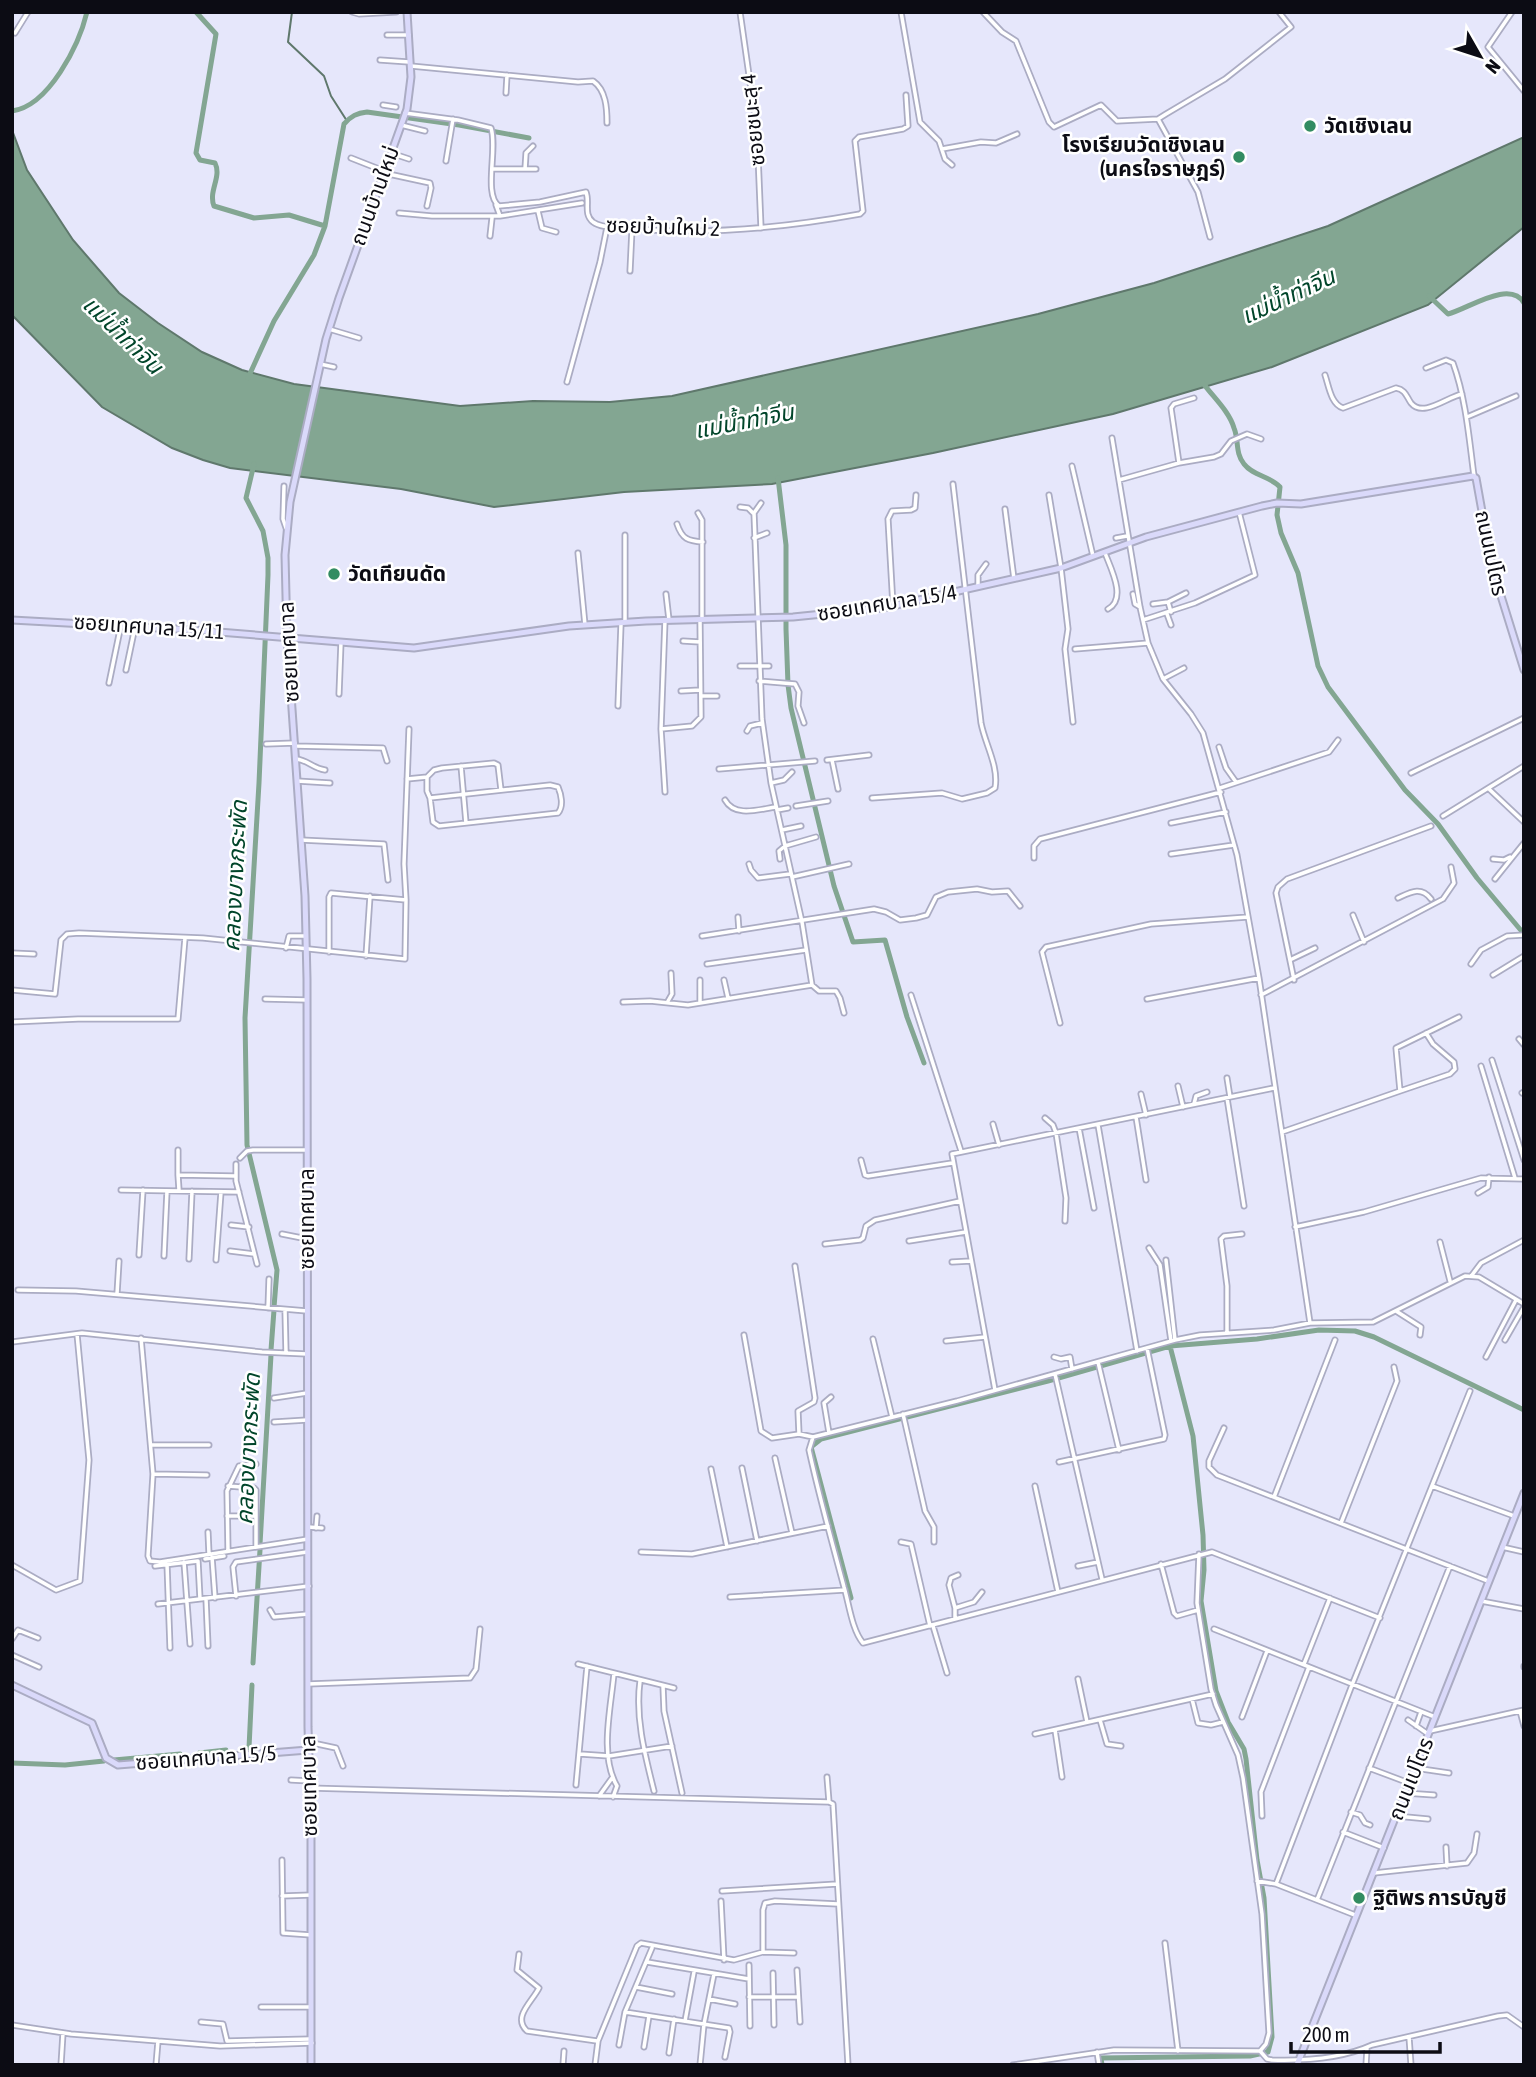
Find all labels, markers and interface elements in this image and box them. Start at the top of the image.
north arrow [1445,21,1515,91]
text: N [1481,55,1505,78]
street label: ซอยชนะสุ 4 [735,73,771,167]
place label: วัดเชิงเลน [1324,113,1412,137]
marker: วัดเชิงเลน [1302,118,1318,134]
place label: โรงเรียนวัดเชิงเลน (นครใจราษฎร์) [1062,132,1225,181]
street label: ถนนบ้านใหม่ [345,143,403,249]
marker: โรงเรียนวัดเชิงเลน (นครใจราษฎร์) [1231,149,1247,165]
street label: ซอยบ้านใหม่ 2 [605,212,721,240]
water label: แม่น้ำท่าจีน [1236,260,1341,329]
water label: แม่น้ำท่าจีน [78,289,172,381]
water label: แม่น้ำท่าจีน [692,395,798,443]
street label: ถนนเปโตร [1471,508,1513,598]
place label: วัดเทียนดัด [348,561,446,585]
marker: วัดเทียนดัด [326,566,342,582]
street label: ซอยเทศบาล 15/4 [815,579,959,625]
street label: ซอยเทศบาล [273,601,303,703]
street label: ซอยเทศบาล 15/11 [73,609,225,643]
water label: คลองบางกระพัด [218,799,252,952]
street label: ซอยเทศบาล [294,1168,318,1270]
water label: คลองบางกระพัด [231,1372,265,1525]
street label: ถนนเปโตร [1383,1734,1437,1823]
street label: ซอยเทศบาล [295,1735,321,1837]
street label: ซอยเทศบาล 15/5 [135,1740,277,1774]
place label: ฐิติพร การบัญชี [1373,1885,1506,1910]
marker: ฐิติพร การบัญชี [1351,1890,1367,1906]
scale bar [1291,2010,1440,2054]
text: 200 m [1302,2022,1350,2046]

